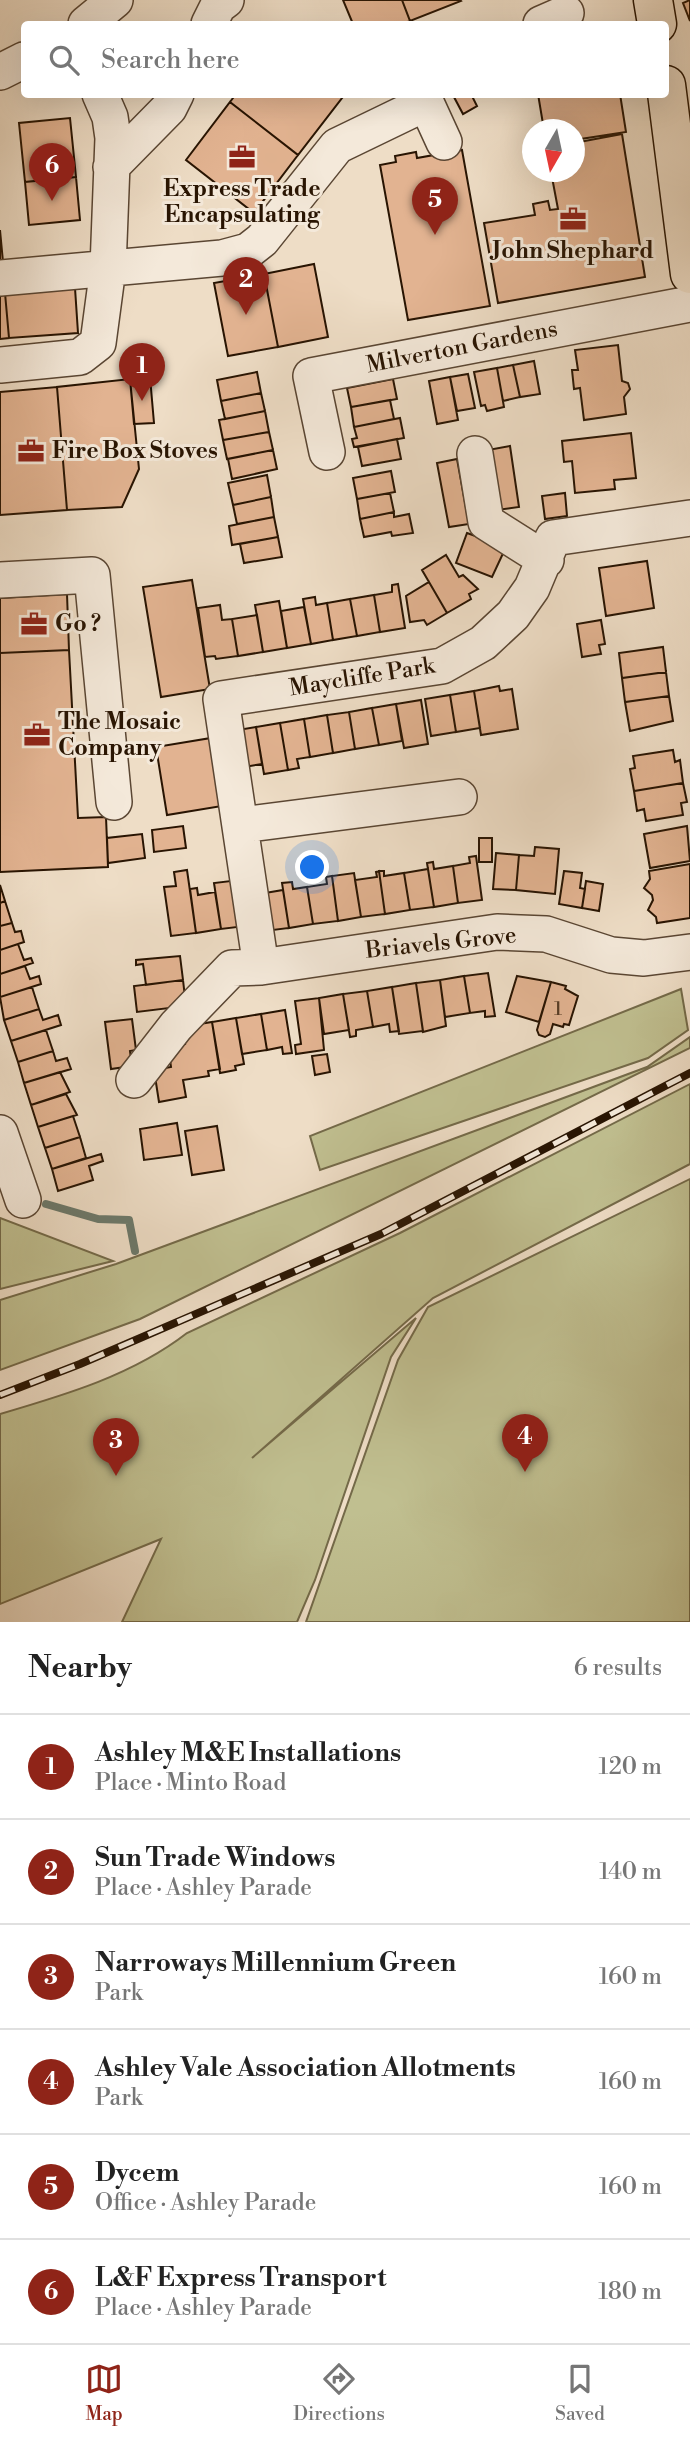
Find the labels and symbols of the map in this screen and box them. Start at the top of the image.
north arrow [522,119,585,182]
office icon: Express Trade Encapsulating [227,142,257,172]
pin: 6 [29,143,75,201]
place label: Express Trade Encapsulating [163,175,321,229]
pin: 5 [412,177,458,235]
office icon: John Shephard [558,204,588,234]
place label: John Shephard [489,237,654,265]
pin: 2 [223,257,269,315]
street label: Milverton Gardens [364,315,560,379]
pin: 1 [119,343,165,401]
office icon: Fire Box Stoves [16,436,46,466]
place label: Fire Box Stoves [52,437,218,465]
office icon: Go ? [19,609,49,639]
place label: Go ? [55,610,101,638]
street label: Maycliffe Park [287,652,438,702]
place label: The Mosaic Company [58,708,181,762]
office icon: The Mosaic Company [22,720,52,750]
your location [295,850,329,884]
street label: Briavels Grove [363,921,518,965]
house number: 1 [554,997,562,1021]
pin: 4 [502,1414,548,1472]
pin: 3 [93,1418,139,1476]

